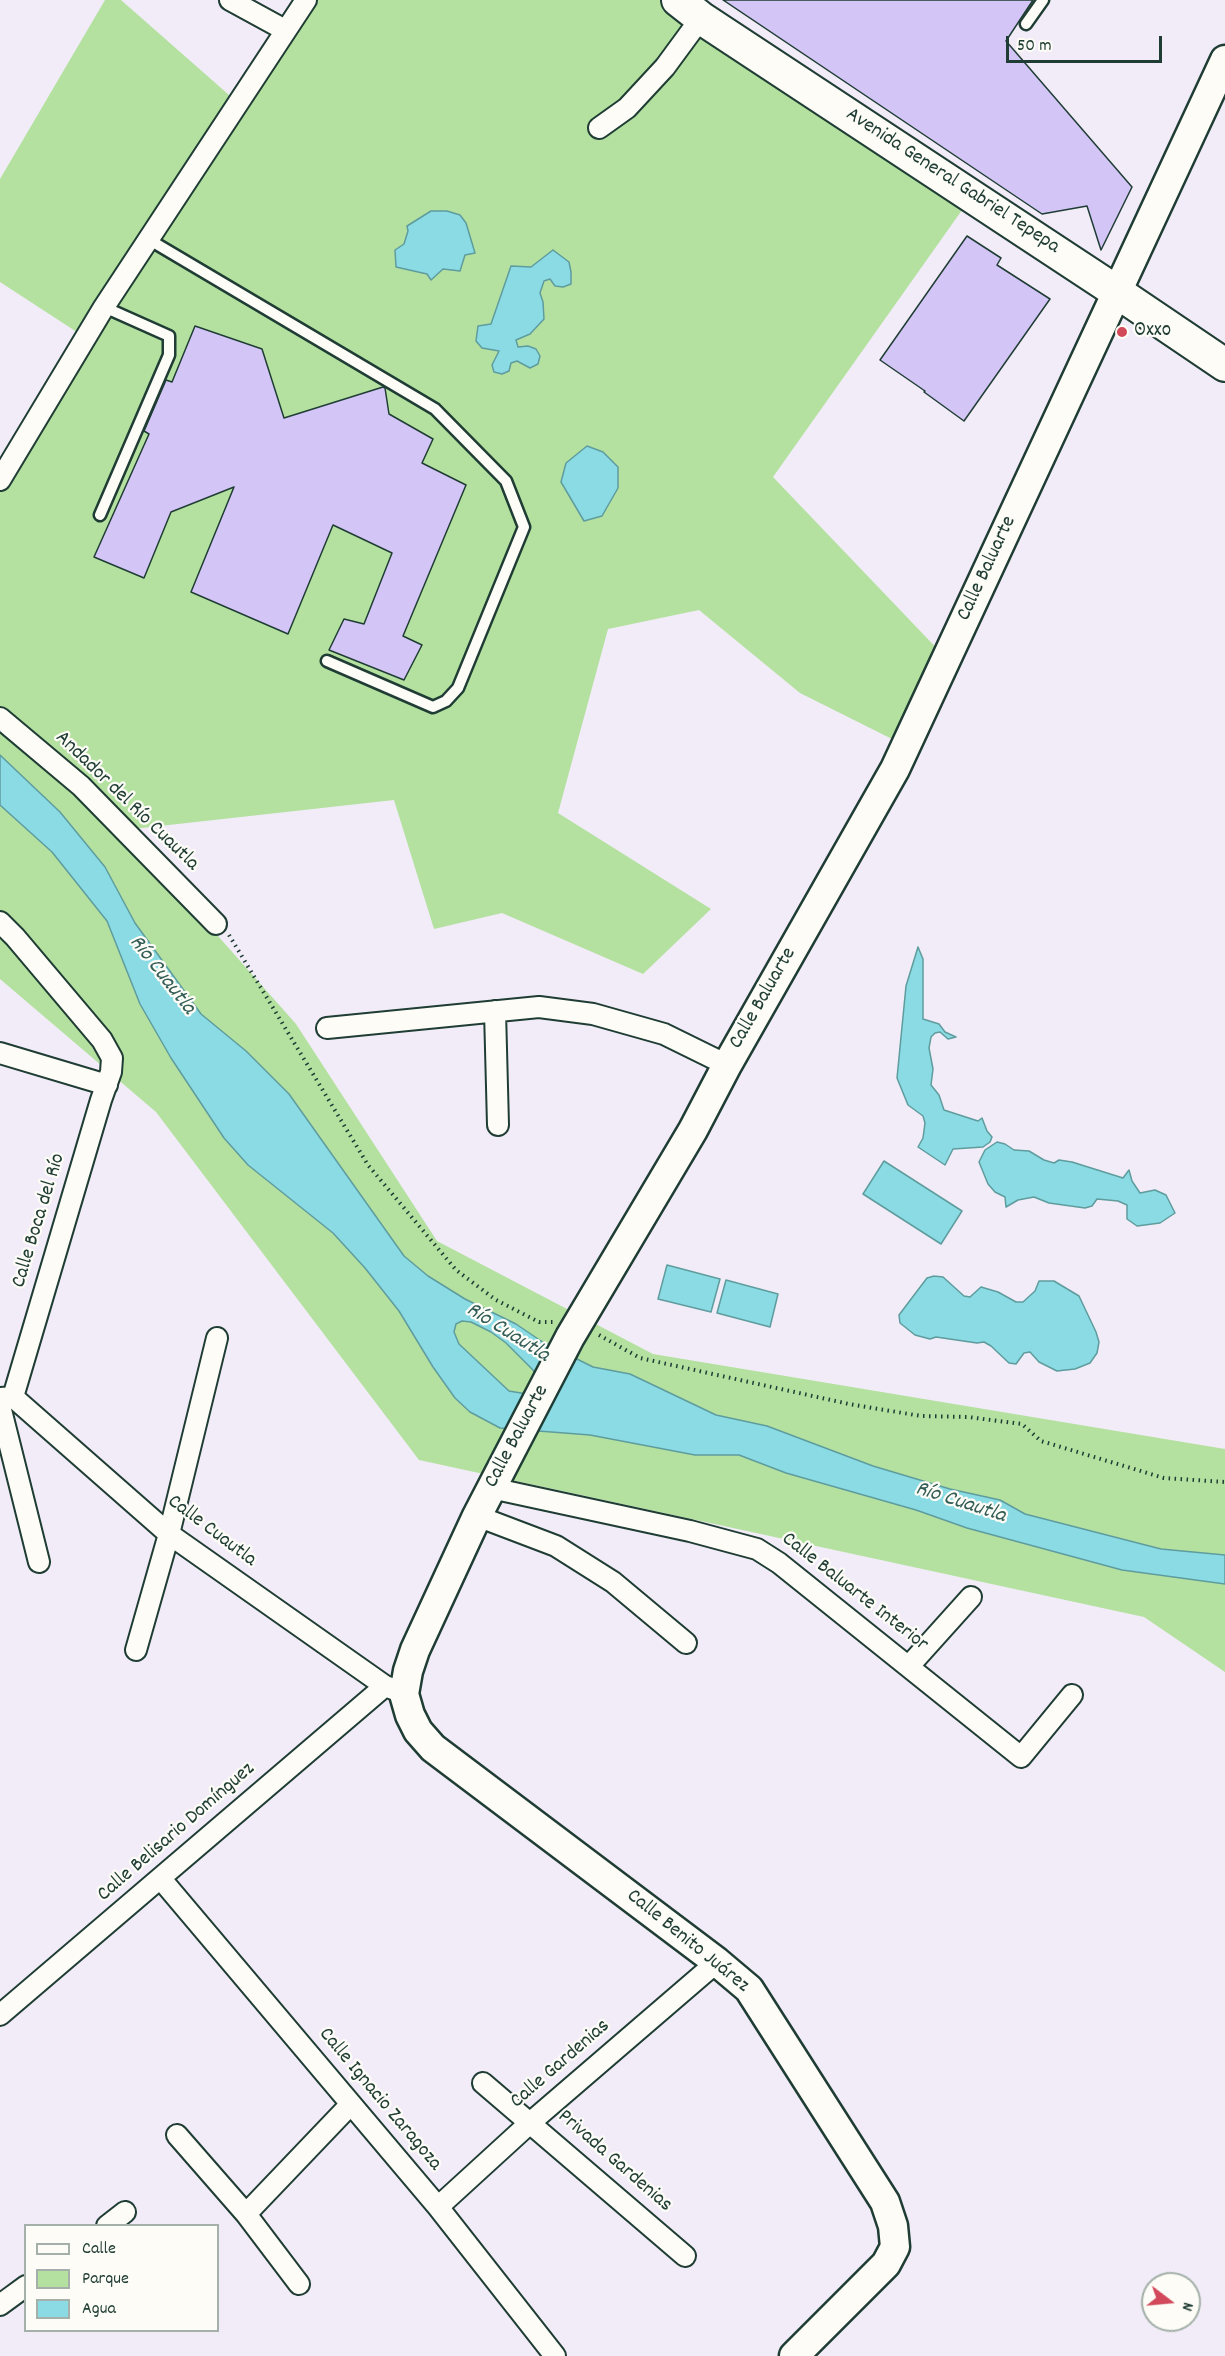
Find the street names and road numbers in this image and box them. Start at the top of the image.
street label: Avenida General Gabriel Tepepa [840,103,1064,261]
street label: Calle Baluarte [953,513,1023,625]
street label: Andador del Río Cuautla [49,727,203,877]
street label: Calle Baluarte [725,944,803,1054]
street label: Calle Boca del Río [8,1151,72,1291]
street label: Calle Baluarte [480,1381,556,1493]
street label: Calle Cuautla [161,1490,261,1574]
street label: Calle Baluarte Interior [776,1528,932,1658]
street label: Calle Belisario Domínguez [93,1758,261,1908]
street label: Calle Benito Juárez [620,1885,754,1999]
street label: Calle Gardenias [506,2015,616,2115]
street label: Calle Ignacio Zaragoza [312,2023,446,2177]
street label: Privada Gardenias [551,2105,677,2219]

